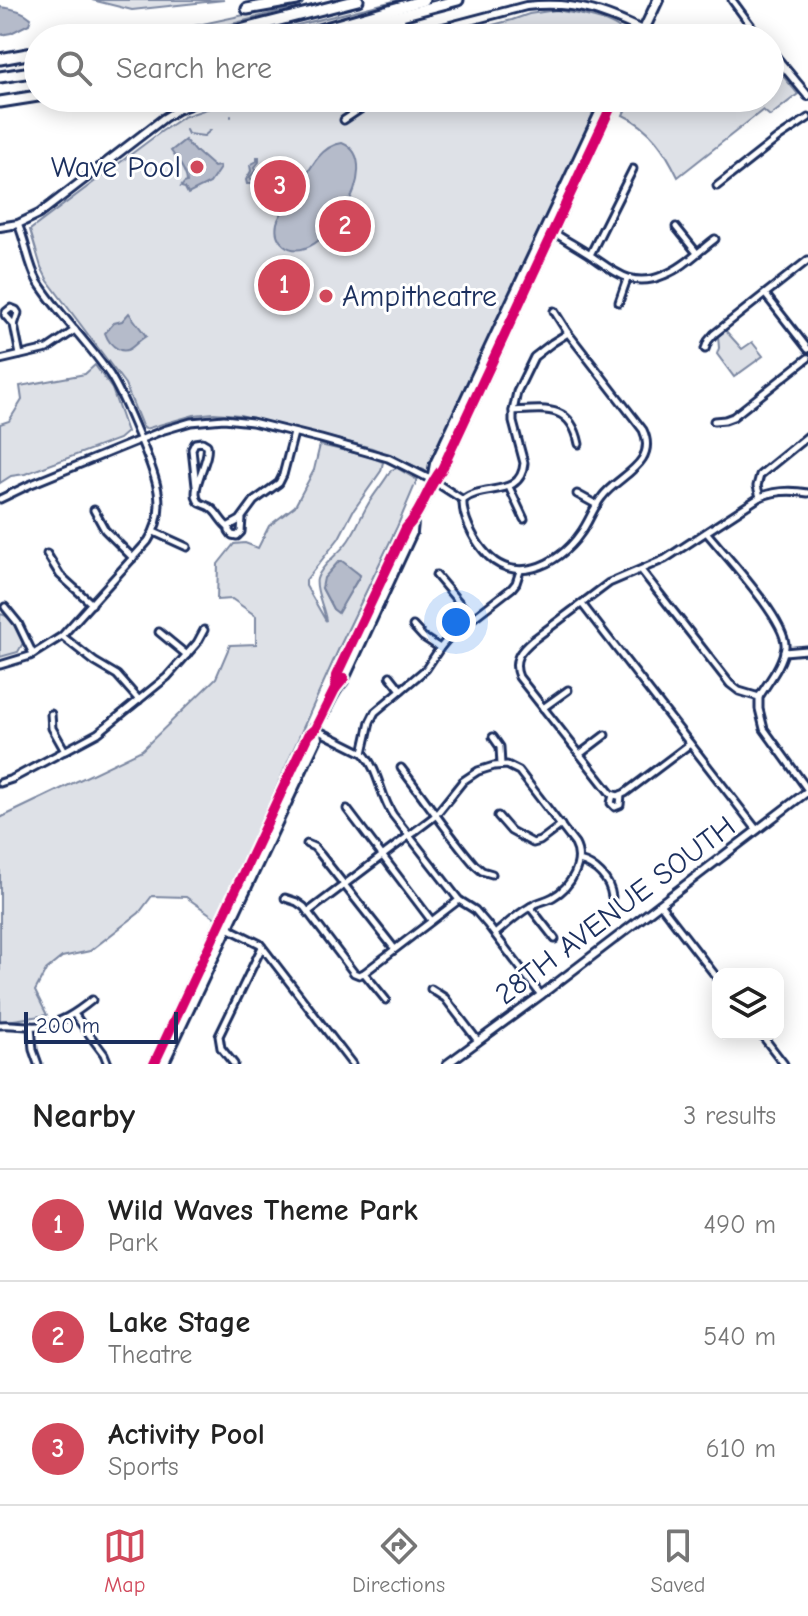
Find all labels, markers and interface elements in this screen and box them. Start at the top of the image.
search box [24,24,784,112]
icon: search [52,46,96,90]
text: Search here [116,51,272,86]
place label: Wave Pool [51,150,181,185]
pin: 3 [254,156,306,216]
marker: Wave Pool [188,158,206,176]
pin: 2 [319,196,371,256]
pin: 1 [258,255,310,315]
place label: Ampitheatre [342,279,497,314]
marker: Ampitheatre [317,287,335,305]
your location [436,602,476,642]
street label: 28TH AVENUE SOUTH [488,809,742,1012]
map controls [712,968,784,1040]
button: layers [712,968,784,1040]
scale bar [24,1008,178,1044]
text: 200 m [36,1013,100,1039]
text: Nearby [32,1096,135,1136]
text: 3 results [683,1101,776,1131]
text: Wild Waves Theme Park [108,1193,418,1228]
text: 1 [53,1210,63,1240]
text: 490 m [704,1210,776,1240]
text: Park [108,1228,158,1258]
text: Lake Stage [108,1305,250,1340]
text: 2 [52,1322,64,1352]
text: 540 m [703,1322,776,1352]
text: Theatre [108,1340,192,1370]
text: Activity Pool [108,1417,265,1452]
text: 3 [52,1434,64,1464]
text: 610 m [706,1434,776,1464]
text: Sports [108,1452,179,1482]
tab: Map [103,1524,147,1598]
tab: Directions [352,1524,445,1598]
tab: Saved [650,1524,705,1598]

